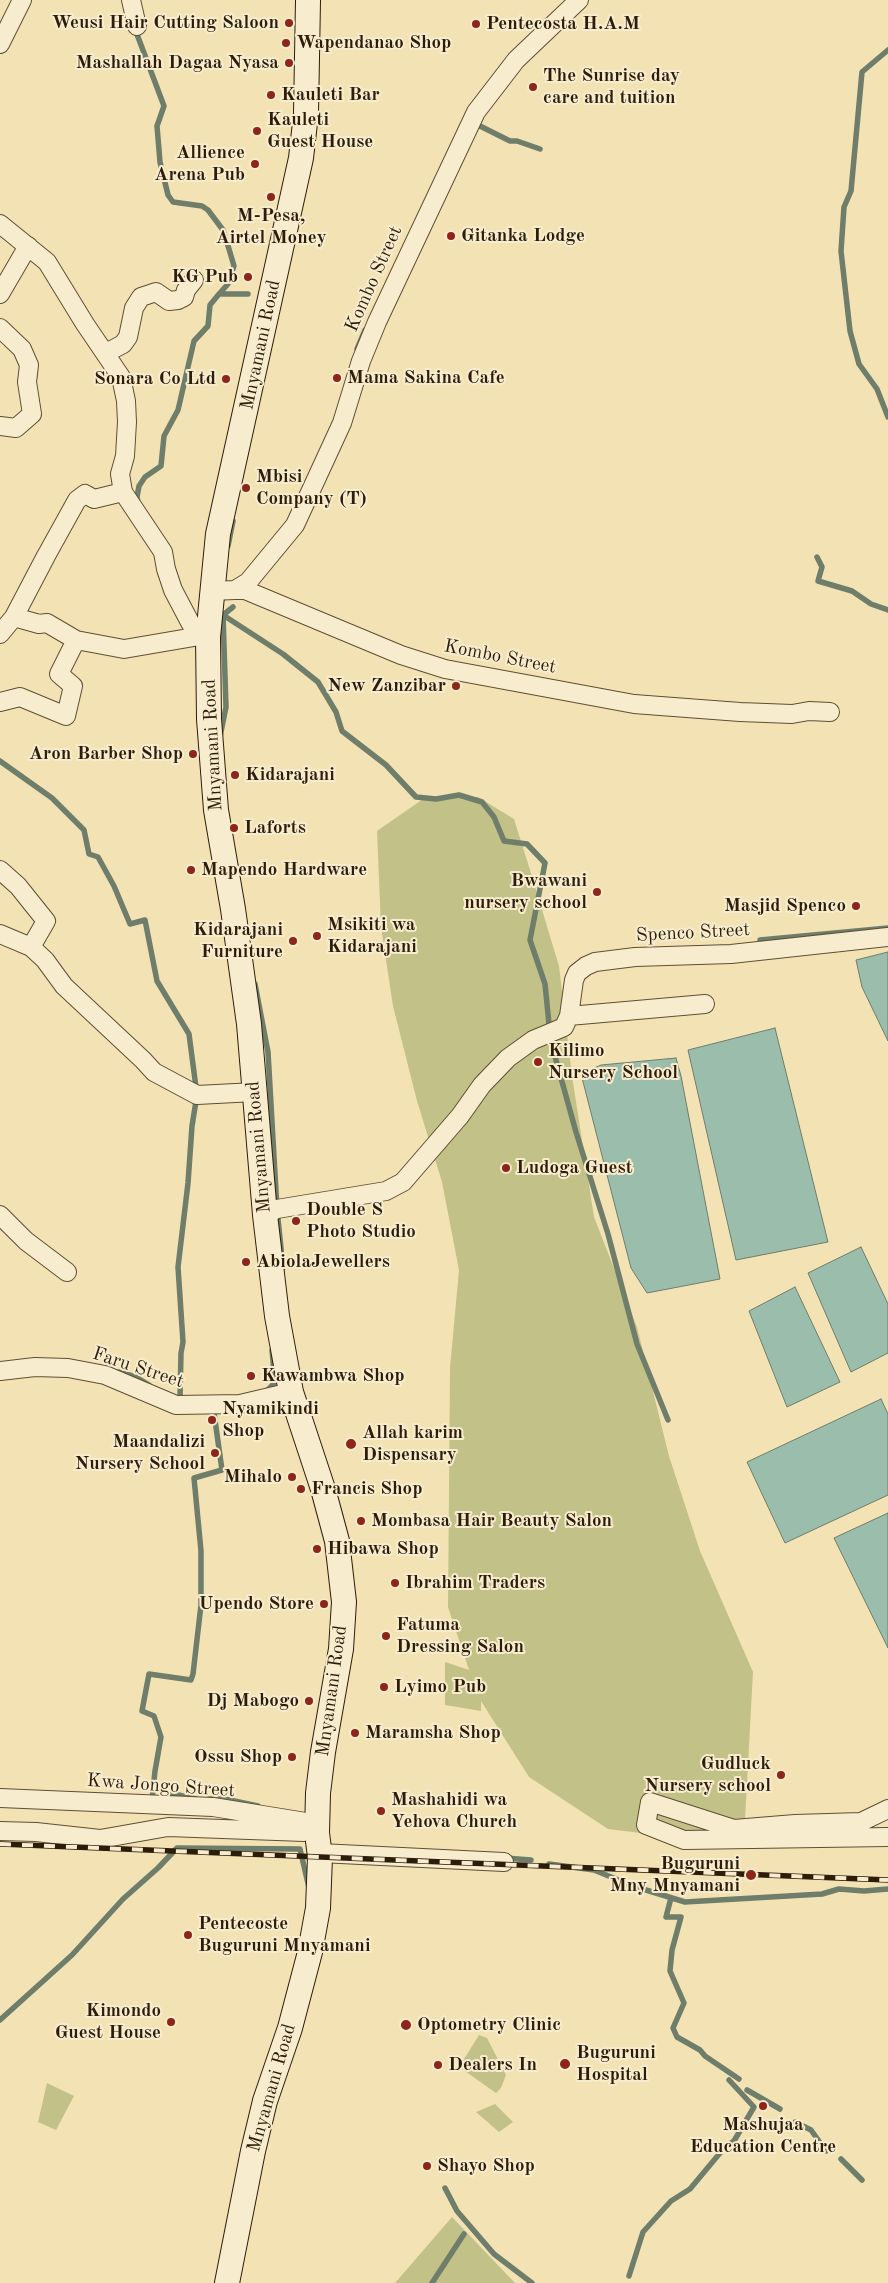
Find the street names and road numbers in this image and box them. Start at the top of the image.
street label: Kombo Street [340,222,408,336]
street label: Mnyamani Road [236,278,286,412]
street label: Kombo Street [442,635,558,679]
street label: Mnyamani Road [198,678,228,812]
street label: Spenco Street [635,919,751,947]
street label: Mnyamani Road [242,1080,276,1214]
street label: Faru Street [89,1343,187,1393]
street label: Mnyamani Road [311,1624,353,1758]
street label: Kwa Jongo Street [86,1769,236,1803]
street label: Mnyamani Road [243,2021,301,2155]

